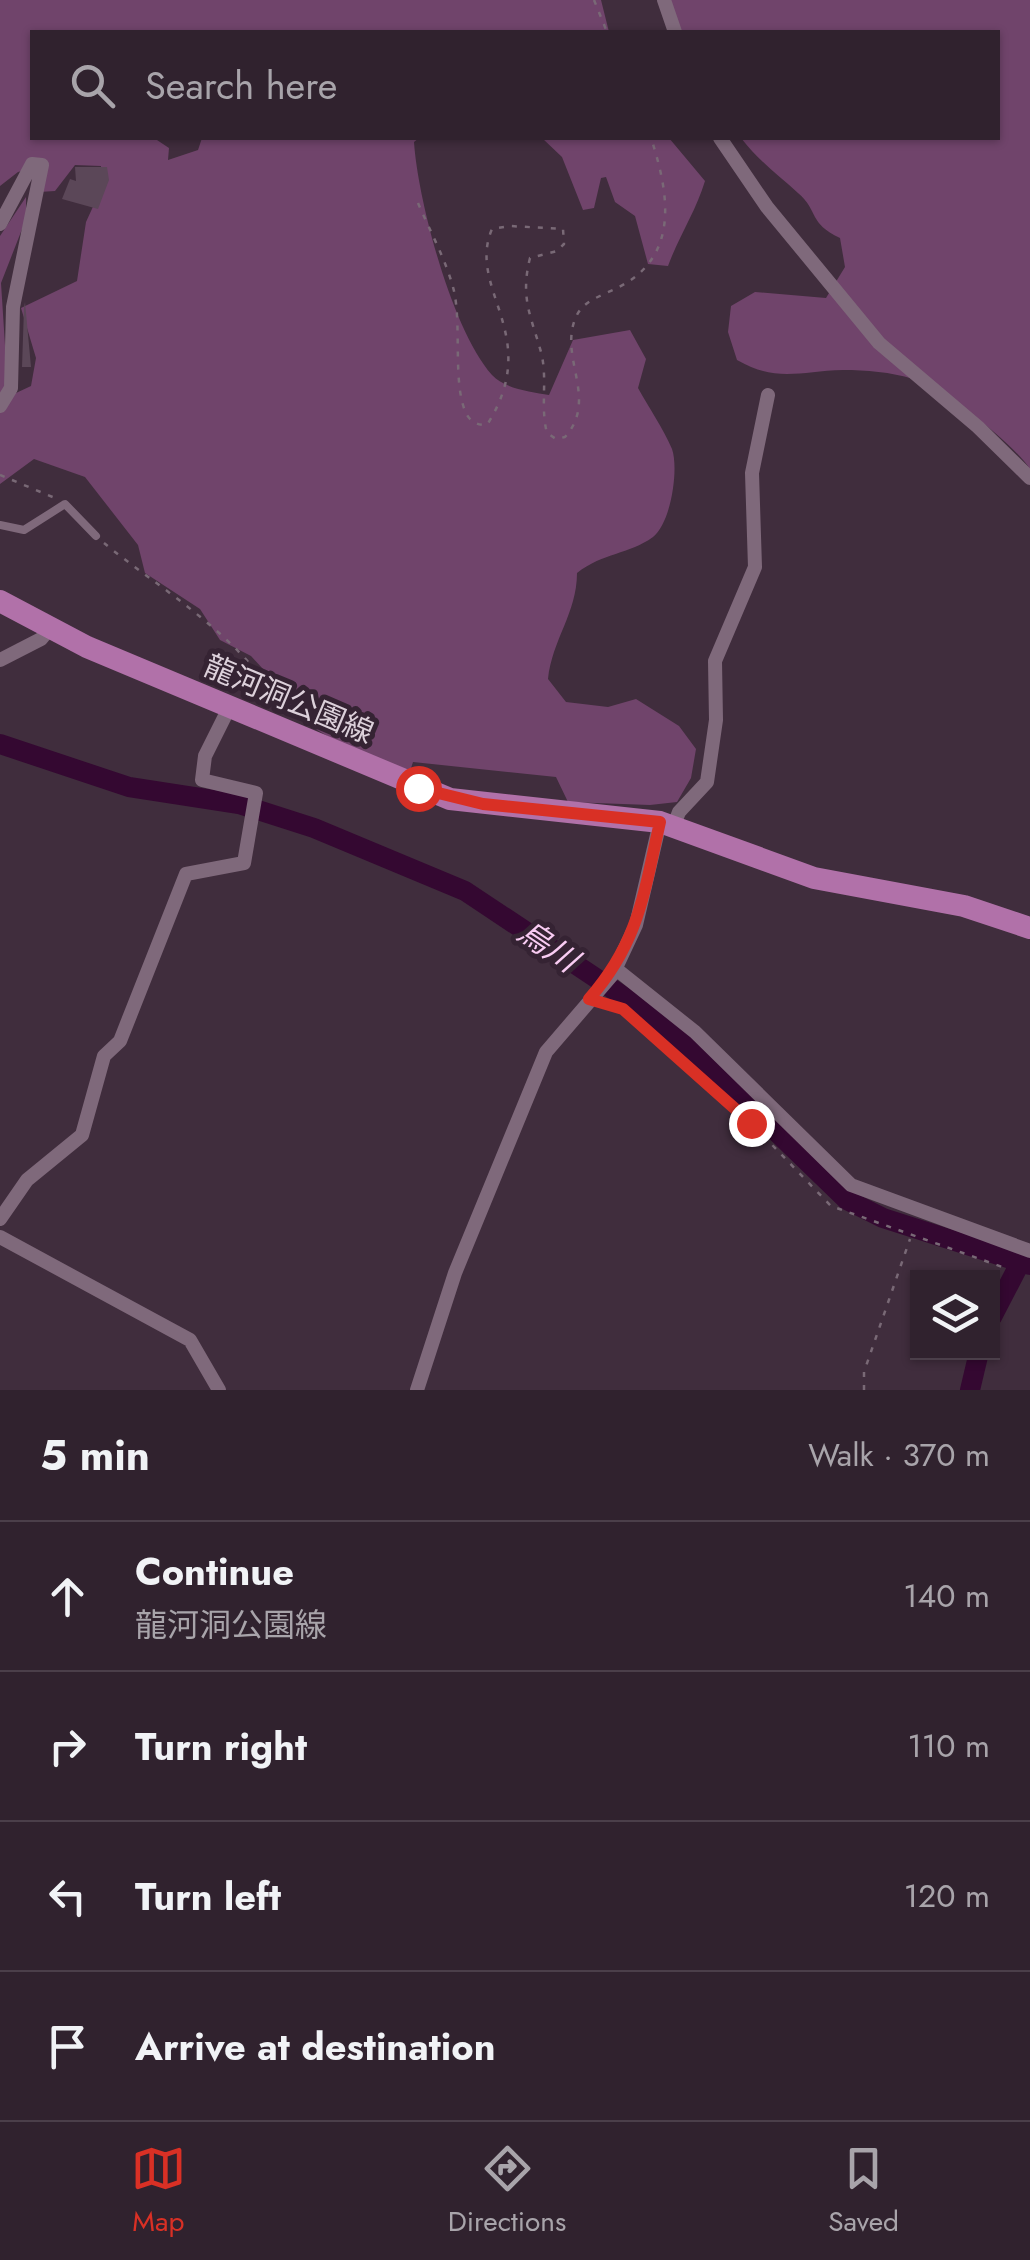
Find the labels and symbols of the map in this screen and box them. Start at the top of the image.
street label: 龍河洞公園線 [198,644,380,754]
route start [396,766,442,812]
water label: 烏川 [509,909,590,985]
route end [729,1101,775,1147]

